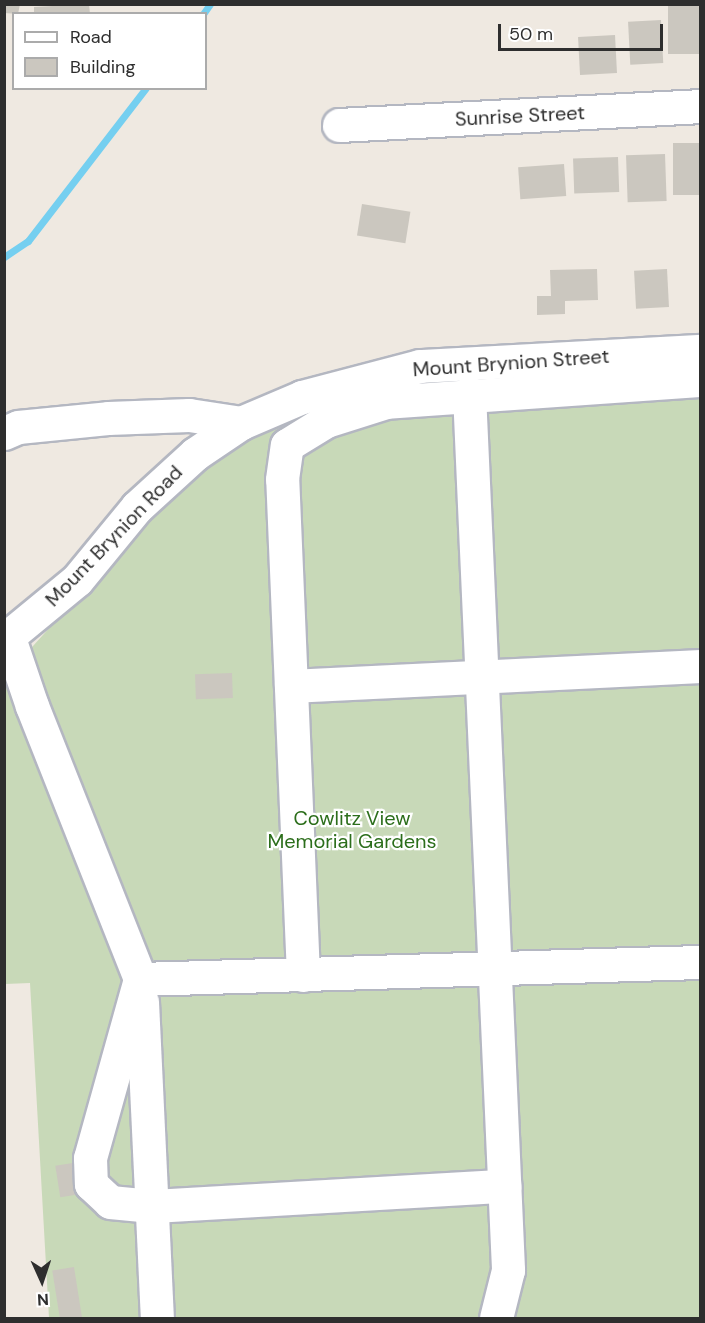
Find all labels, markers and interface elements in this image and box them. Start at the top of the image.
legend [12,12,207,90]
scale bar [501,12,666,50]
text: 50 m [509,22,553,46]
text: Road [70,25,112,49]
text: Building [70,55,135,79]
street label: Sunrise Street [454,101,586,131]
street label: Mount Brynion Street [412,344,610,382]
street label: Mount Brynion Road [40,460,188,612]
park label: Cowlitz View Memorial Gardens [267,806,437,853]
north arrow [12,1251,72,1311]
text: N [37,1289,49,1310]

